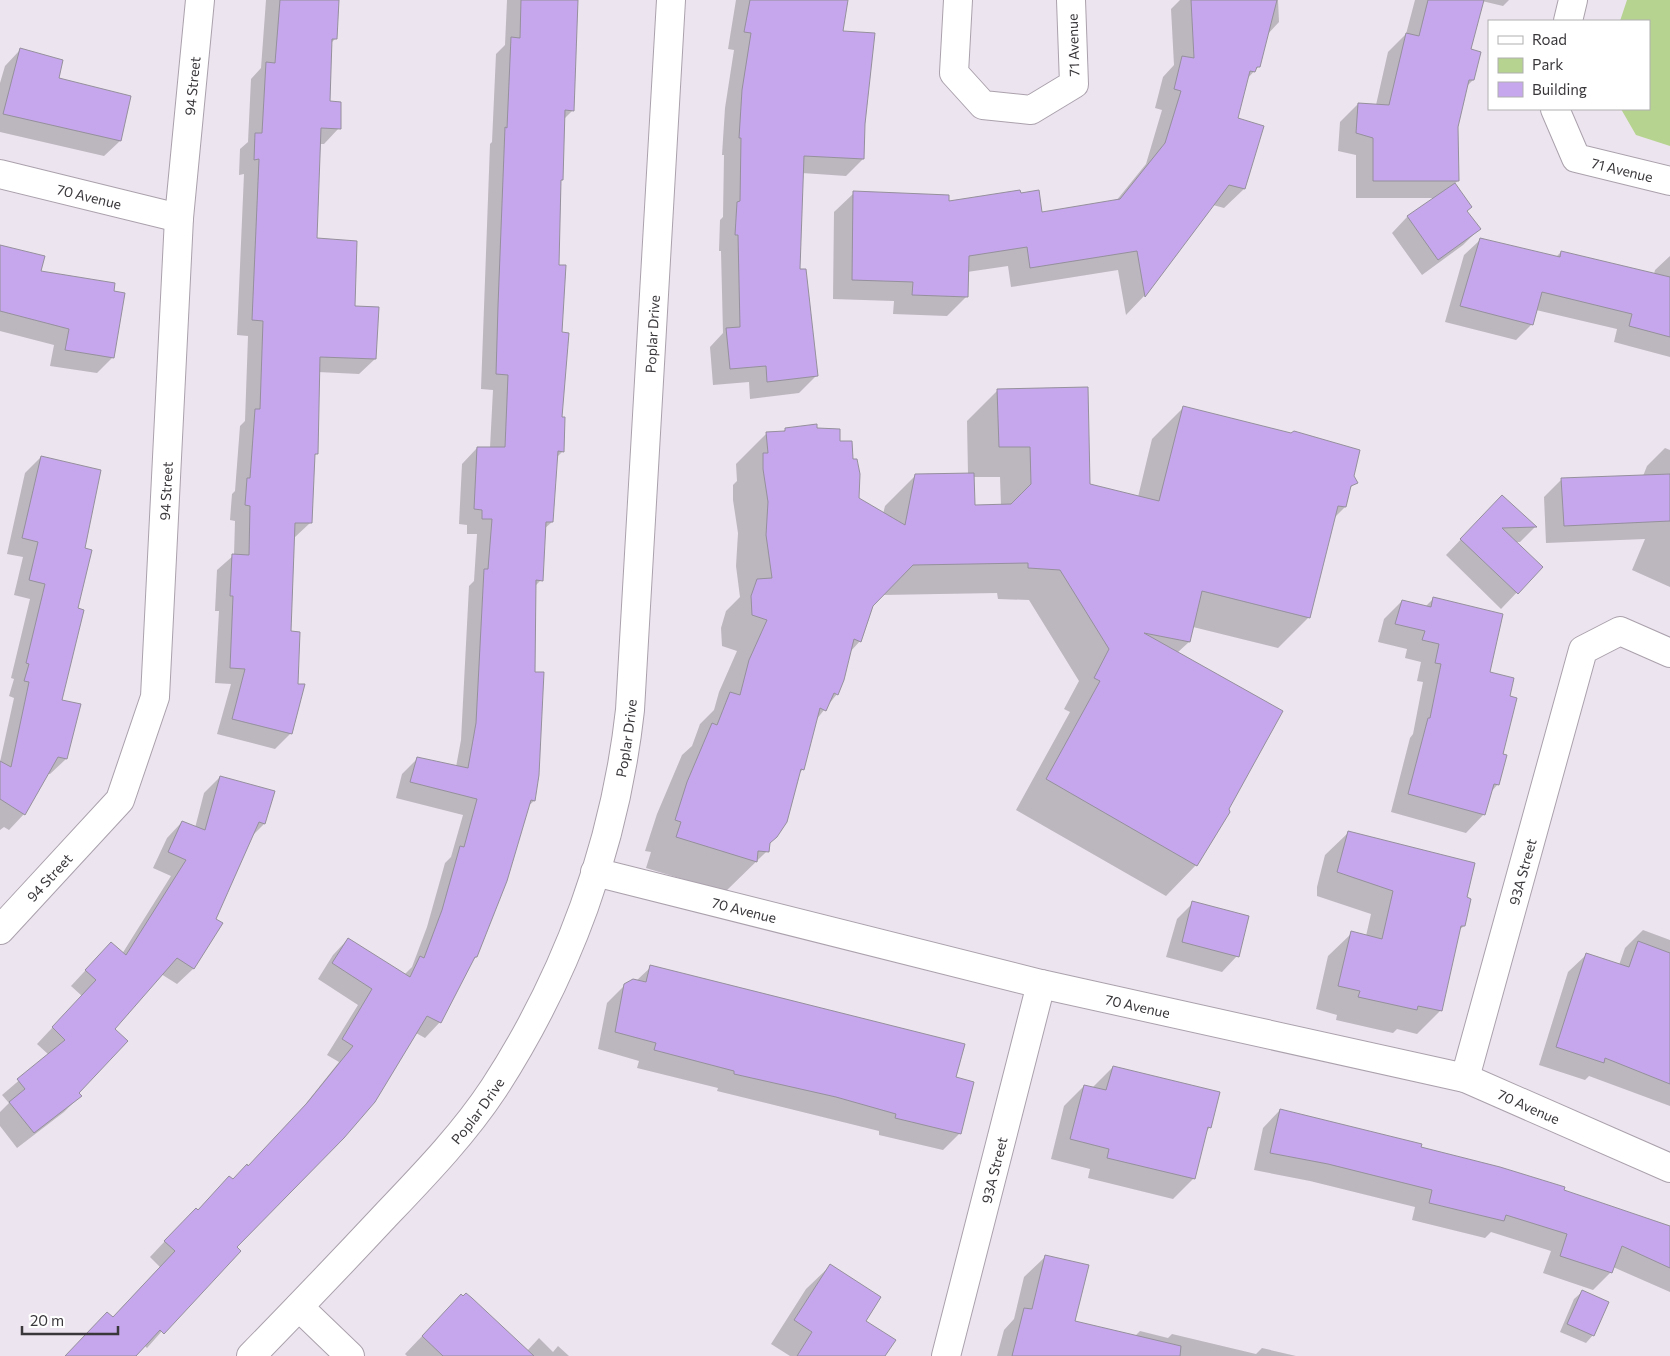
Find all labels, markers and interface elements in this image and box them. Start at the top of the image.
street label: 71 Avenue [1063,13,1083,77]
legend [1488,20,1650,110]
text: Road [1532,30,1567,48]
street label: 94 Street [180,55,203,116]
text: Park [1532,55,1563,73]
text: Building [1532,80,1587,98]
street label: 71 Avenue [1590,154,1655,185]
street label: 70 Avenue [55,180,123,212]
street label: Poplar Drive [641,295,662,374]
street label: 94 Street [155,461,175,521]
street label: Poplar Drive [612,699,639,778]
street label: 93A Street [1505,836,1539,907]
street label: 94 Street [23,849,75,905]
street label: 70 Avenue [710,893,778,926]
street label: 70 Avenue [1104,990,1172,1021]
street label: Poplar Drive [447,1074,507,1147]
street label: 70 Avenue [1495,1085,1563,1127]
street label: 93A Street [977,1135,1010,1205]
scale bar [22,1304,119,1336]
text: 20 m [30,1311,64,1329]

